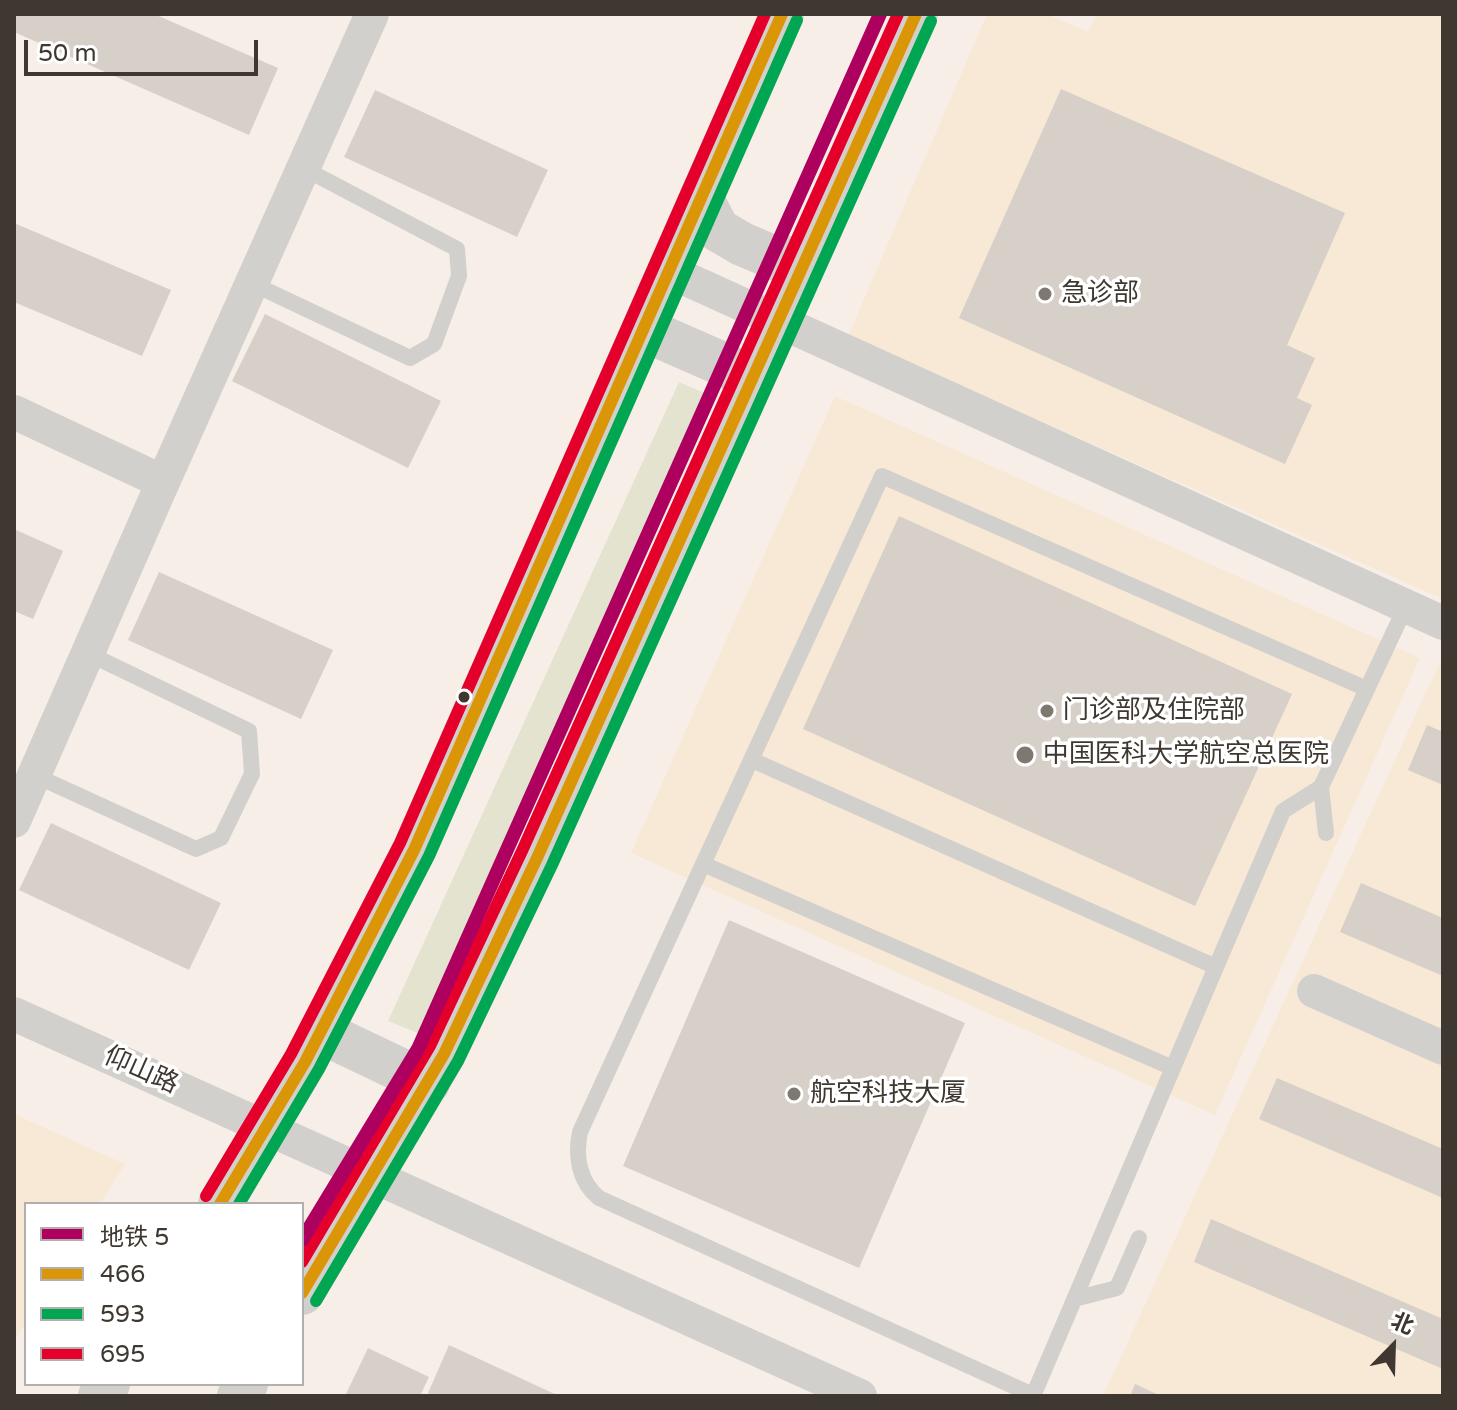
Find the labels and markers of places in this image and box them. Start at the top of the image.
place label: 急诊部 [1061,278,1139,310]
marker: 急诊部 [1036,285,1054,303]
unlabelled marker [456,689,472,705]
place label: 门诊部及住院部 [1063,695,1245,727]
marker: 门诊部及住院部 [1038,702,1056,720]
place label: 中国医科大学航空总医院 [1043,739,1329,771]
marker: 中国医科大学航空总医院 [1014,744,1036,766]
place label: 航空科技大厦 [810,1078,966,1110]
marker: 航空科技大厦 [785,1085,803,1103]

